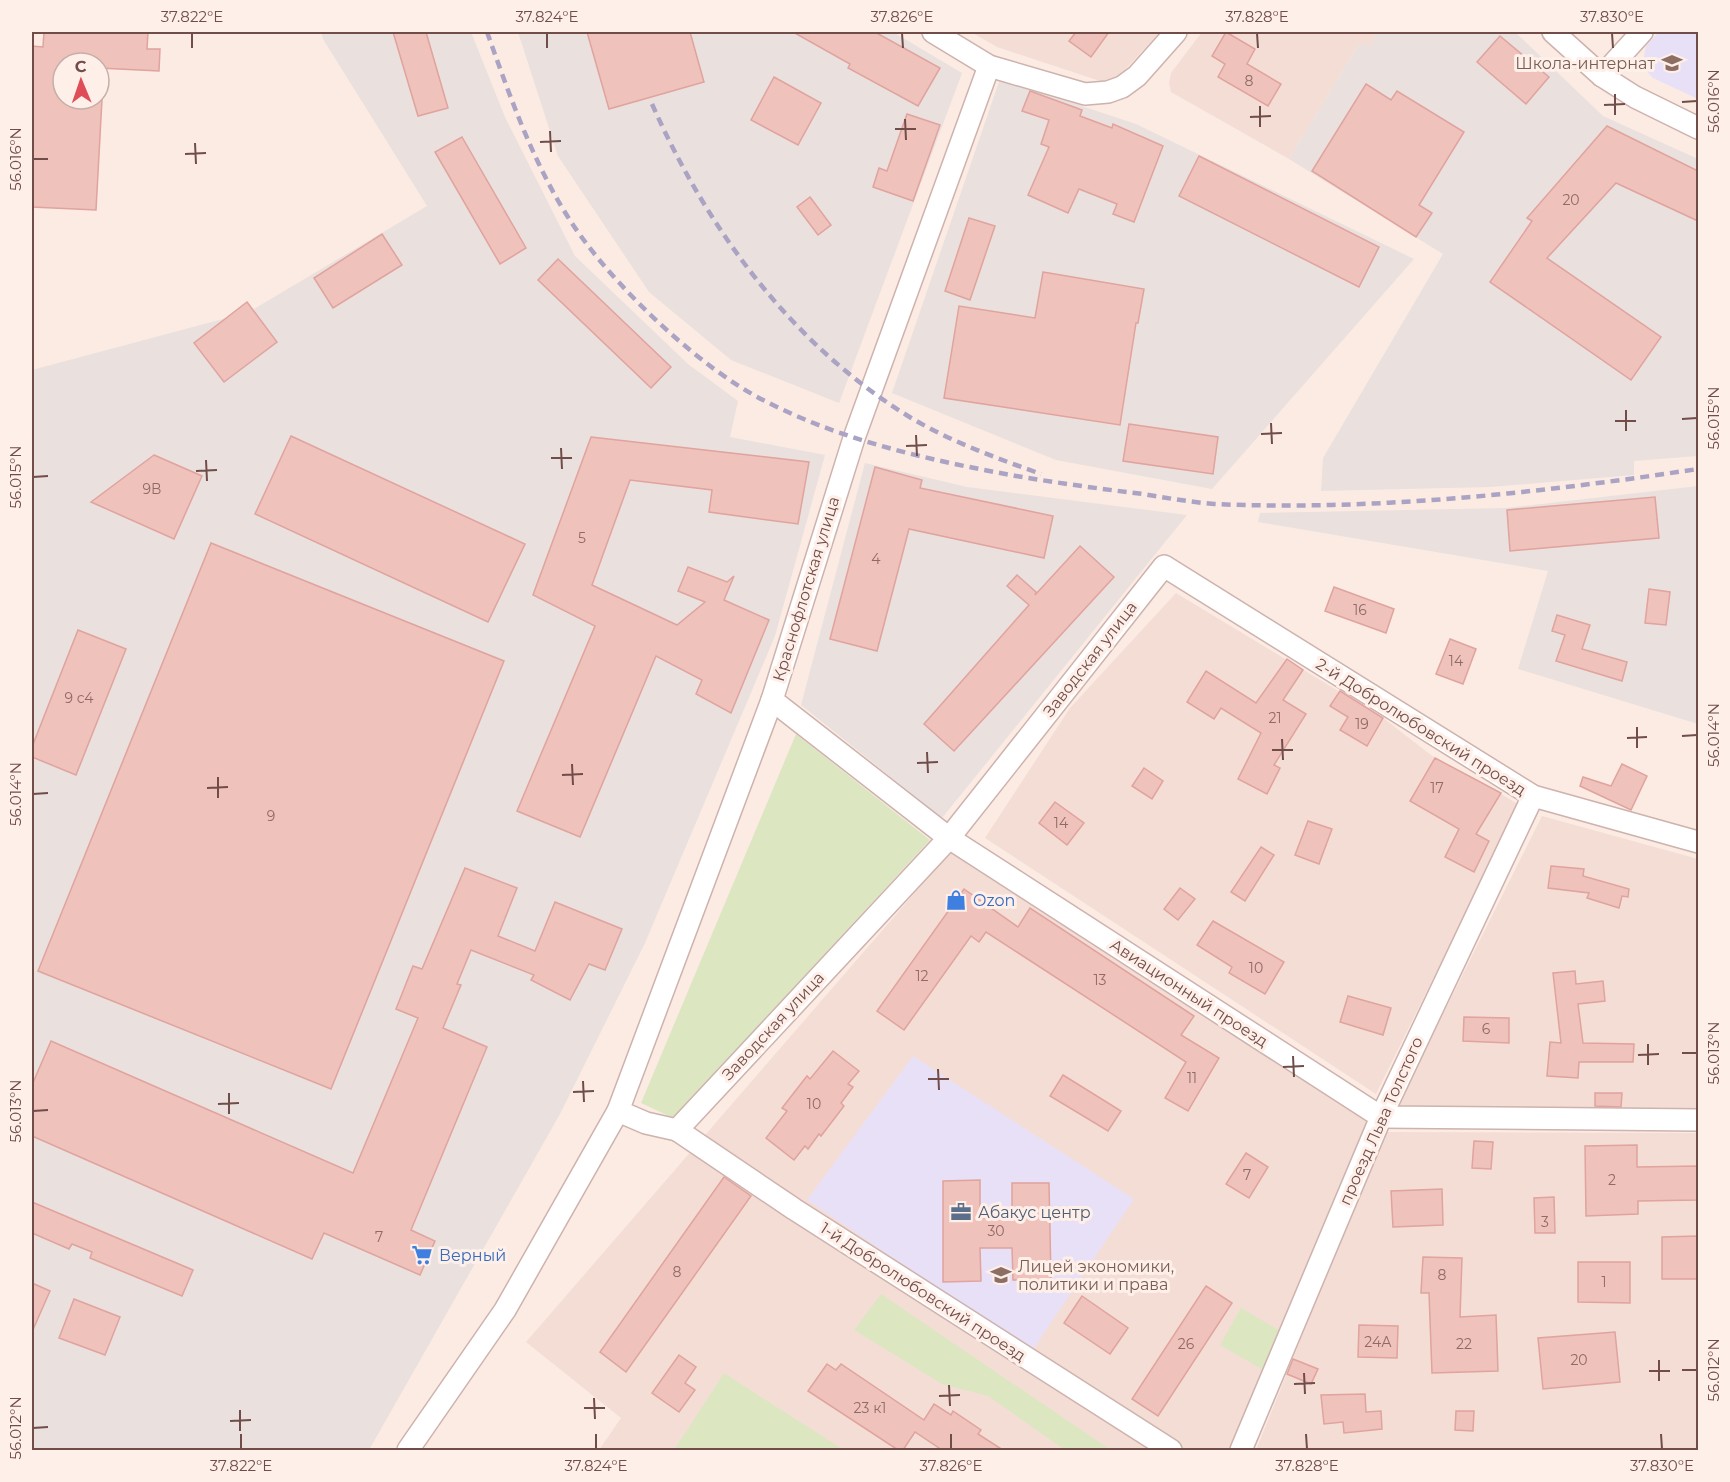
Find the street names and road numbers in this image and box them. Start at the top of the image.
street label: Краснофлотская улица [769,494,843,684]
street label: Заводская улица [1039,598,1141,720]
street label: 2-й Добролюбовский проезд [1312,654,1530,800]
street label: Авиационный проезд [1107,935,1271,1051]
street label: Заводская улица [718,968,828,1084]
street label: проезд Льва Толстого [1335,1034,1427,1208]
street label: 1-й Добролюбовский проезд [817,1218,1029,1366]

